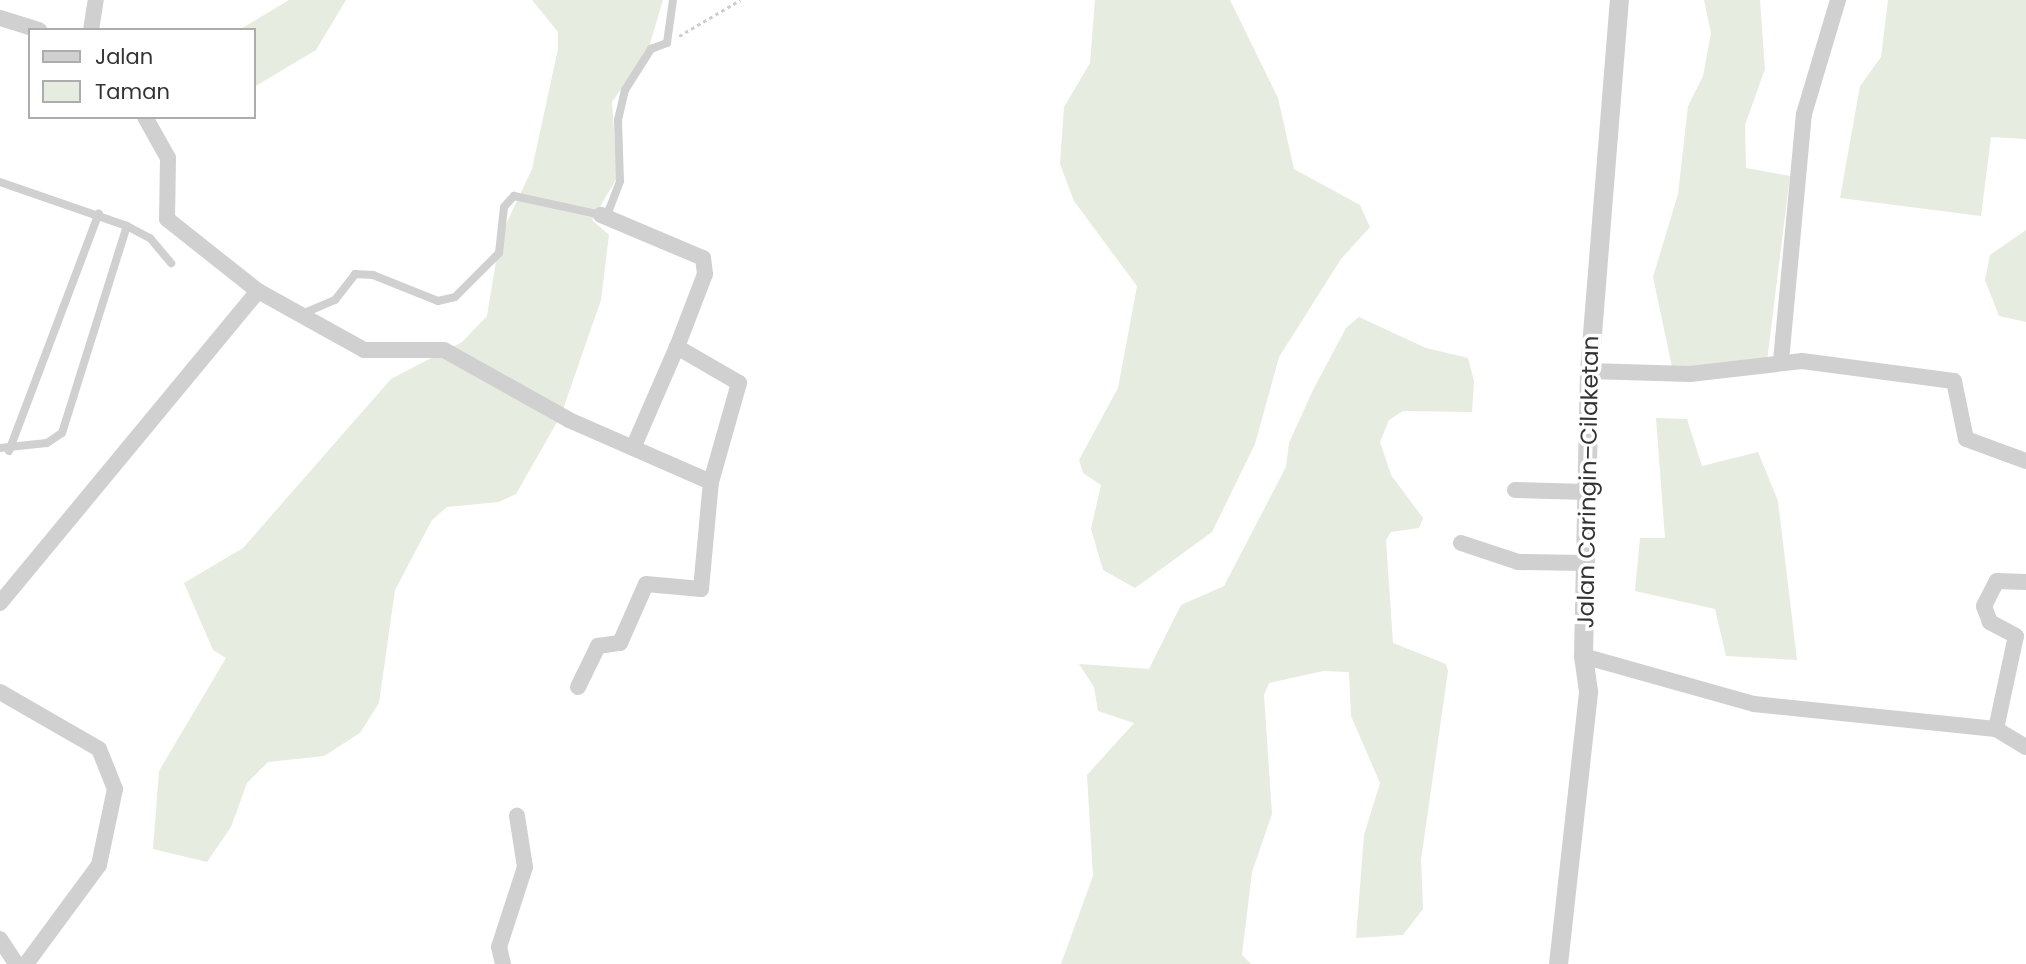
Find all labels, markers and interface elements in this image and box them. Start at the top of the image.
legend [28,28,256,119]
text: Jalan [95,42,153,71]
text: Taman [95,77,170,106]
street label: Jalan Caringin–Cilaketan [1572,335,1604,629]

